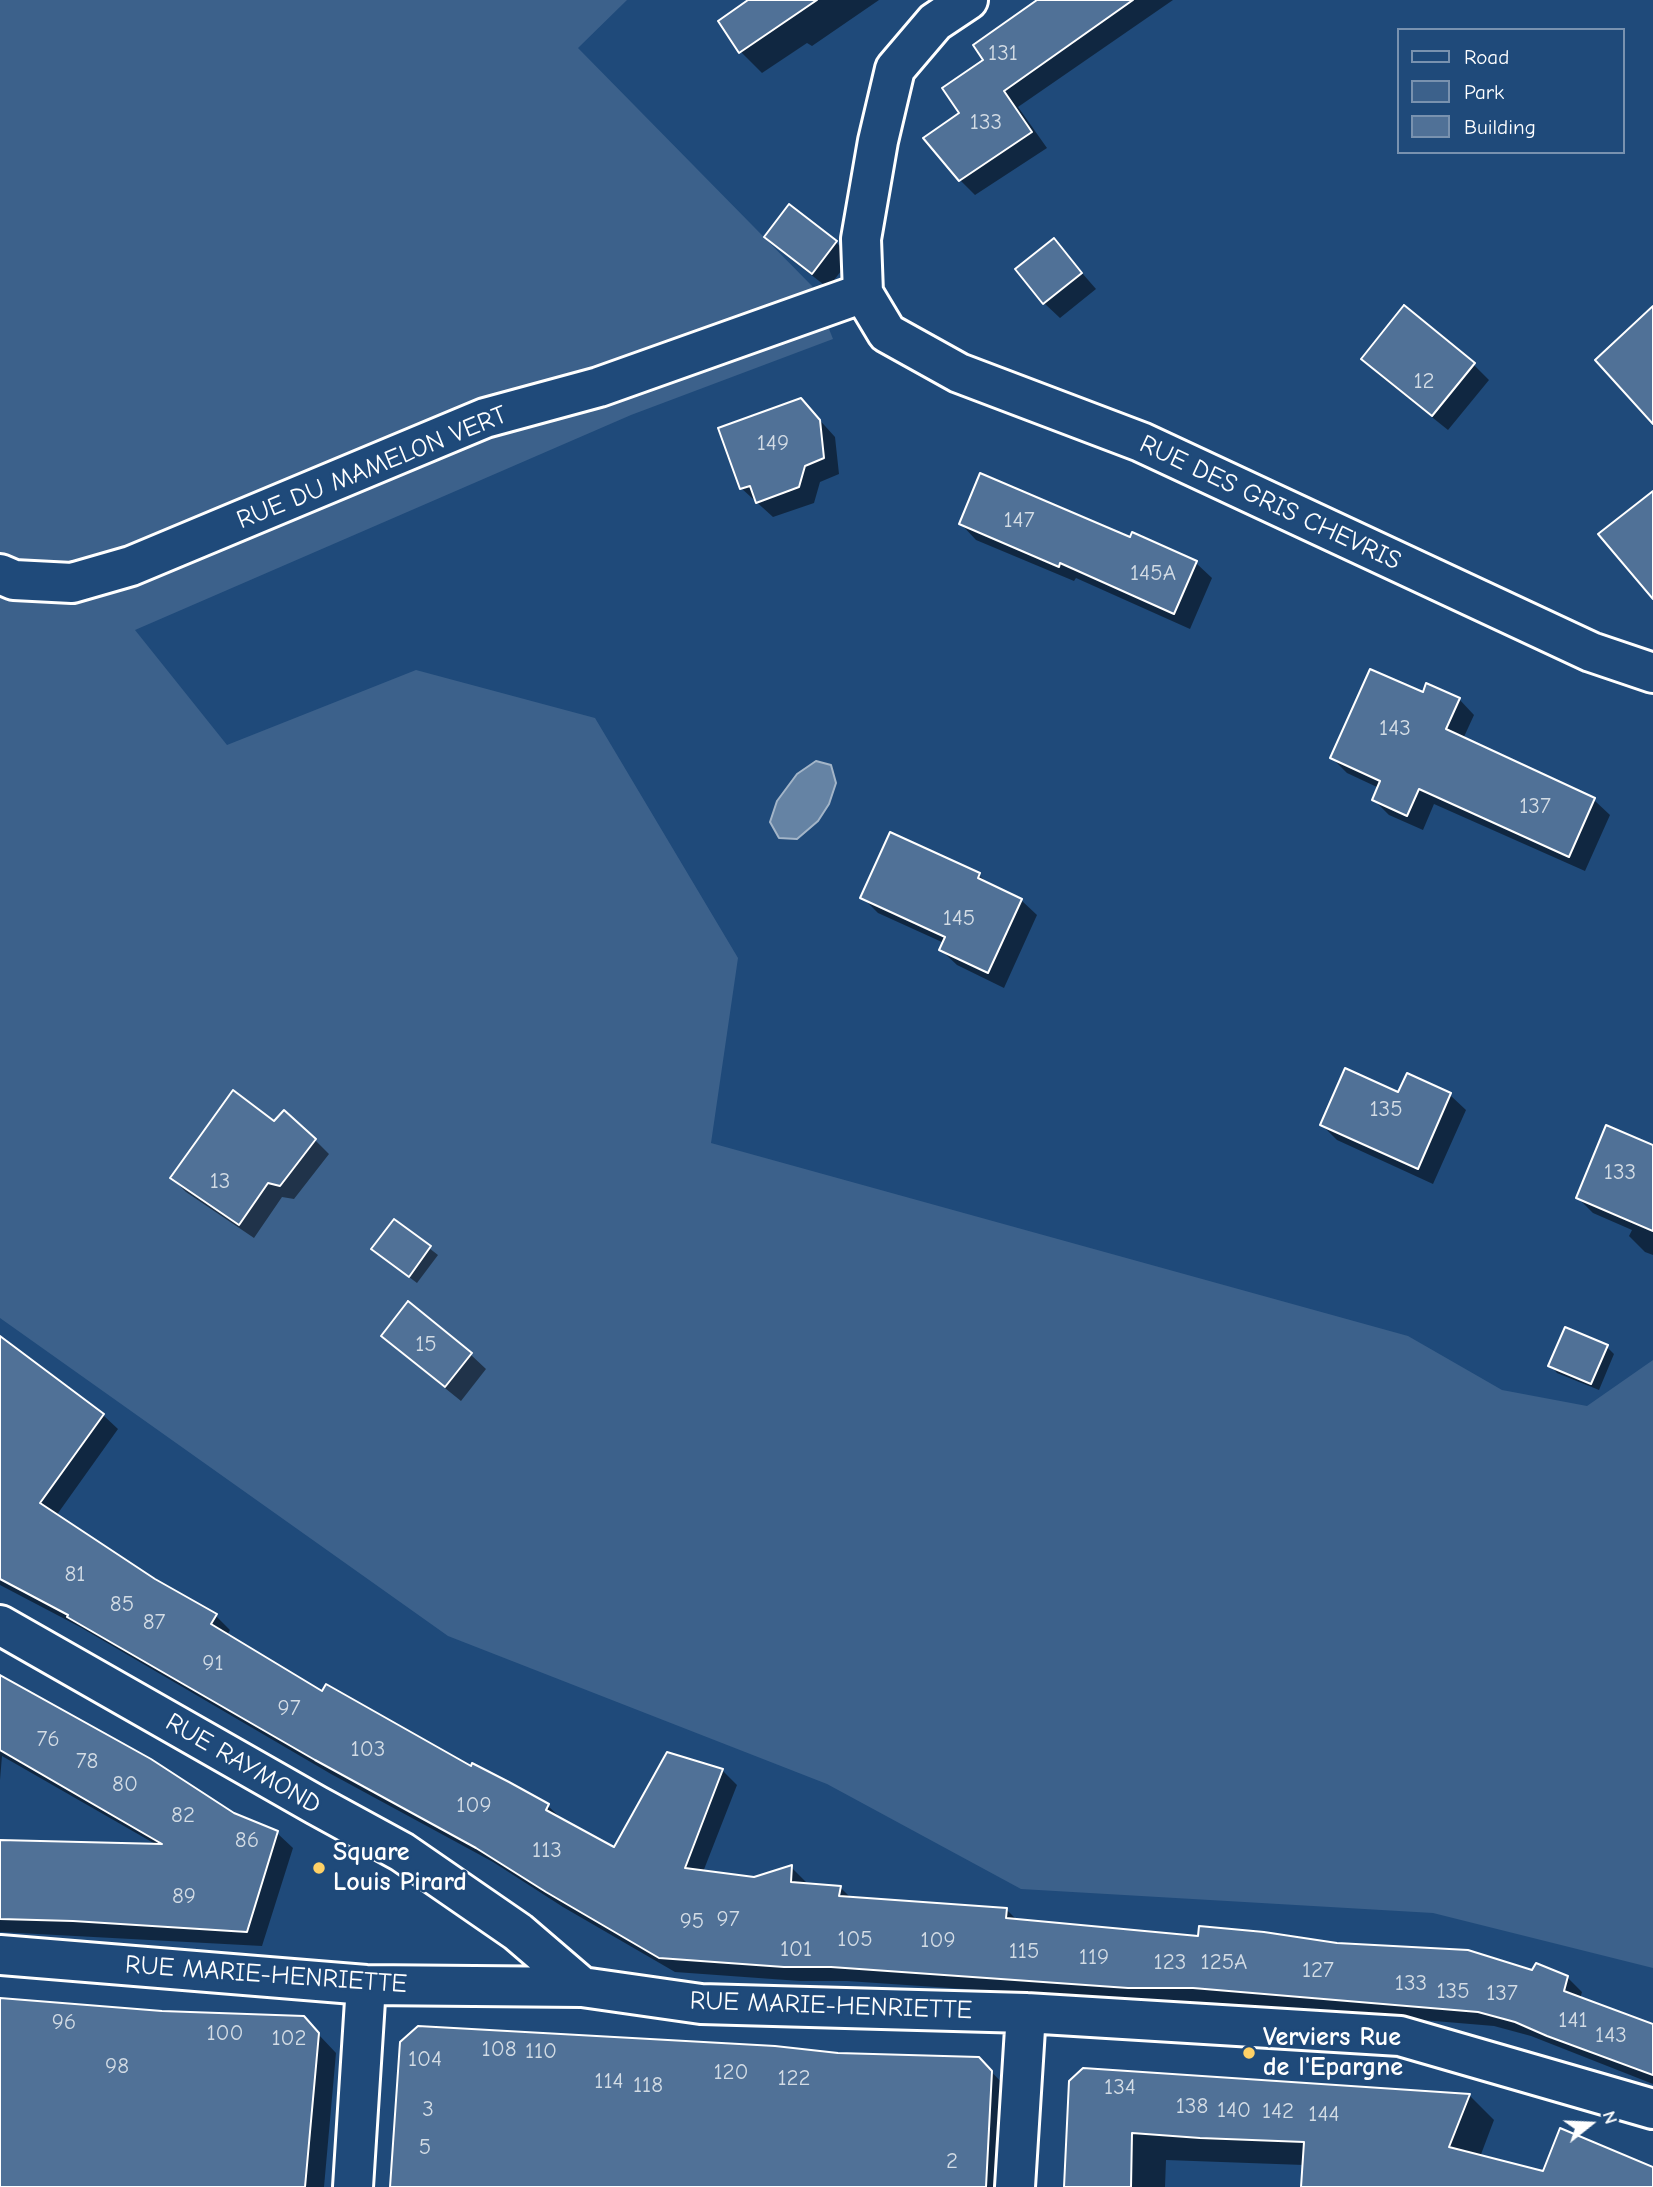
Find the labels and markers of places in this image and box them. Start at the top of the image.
place label: Square Louis Pirard [333,1837,467,1898]
marker: Square Louis Pirard [311,1860,327,1876]
place label: Verviers Rue de l'Epargne [1263,2022,1403,2084]
marker: Verviers Rue de l'Epargne [1241,2045,1257,2061]

